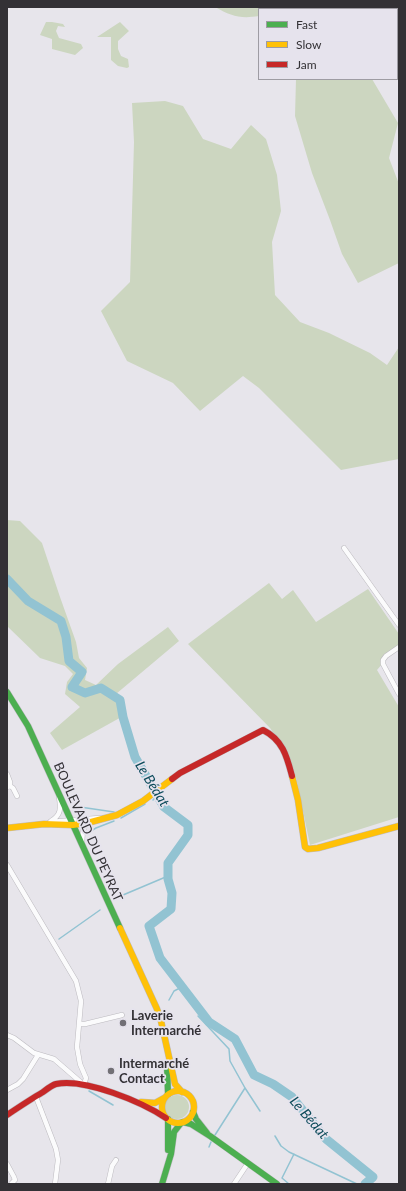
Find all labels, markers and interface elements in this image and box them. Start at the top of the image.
legend [258,8,398,80]
text: Fast [296,17,317,32]
text: Slow [296,37,321,52]
text: Jam [296,57,317,72]
water label: Le Bédat [131,758,173,810]
street label: BOULEVARD DU PEYRAT [50,760,126,904]
place label: Laverie Intermarché [131,1008,201,1039]
marker: Laverie Intermarché [118,1018,128,1028]
place label: Intermarché Contact [119,1056,189,1087]
marker: Intermarché Contact [106,1066,116,1076]
water label: Le Bédat [286,1093,332,1143]

